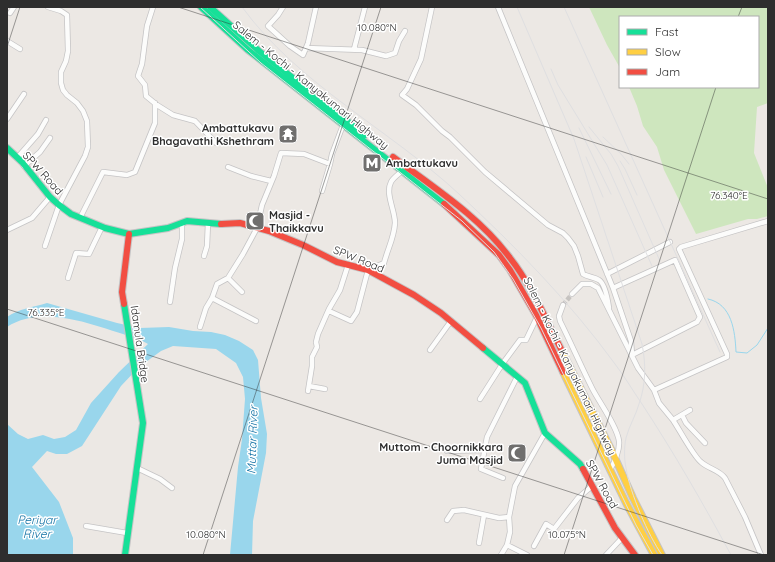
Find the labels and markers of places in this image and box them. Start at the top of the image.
place label: Ambattukavu Bhagavathi Kshethram [152,121,274,148]
temple icon: Ambattukavu Bhagavathi Kshethram [277,123,299,145]
metro station icon: Ambattukavu [361,152,383,174]
place label: Ambattukavu [386,156,458,170]
place label: Masjid - Thaikkavu [269,208,324,235]
mosque icon: Masjid - Thaikkavu [244,210,266,232]
place label: Muttom - Choornikkara Juma Masjid [379,440,503,467]
mosque icon: Muttom - Choornikkara Juma Masjid [506,442,528,464]

